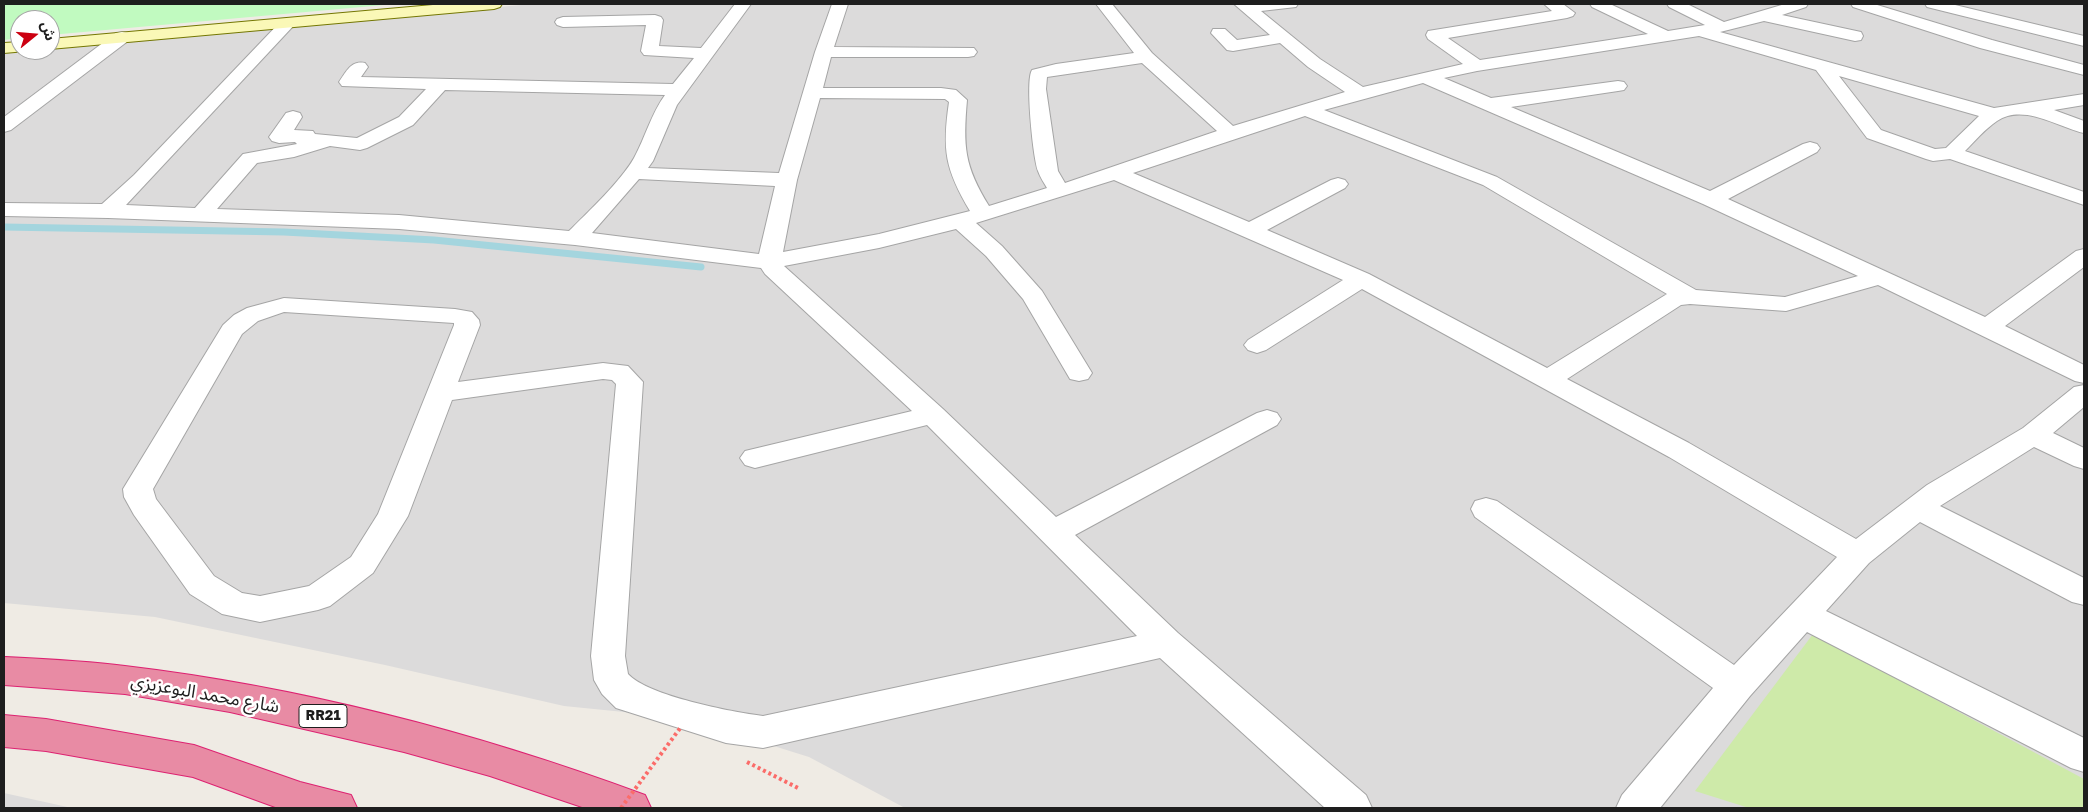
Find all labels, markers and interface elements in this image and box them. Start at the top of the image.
north arrow [10,10,60,60]
text: ش [38,19,60,42]
street label: شارع محمد البوعزيزي [129,670,281,718]
road number: RR21 [299,704,347,728]

